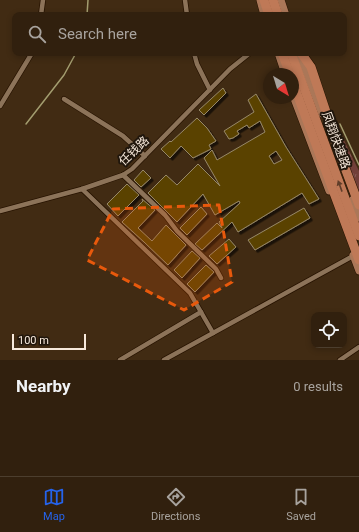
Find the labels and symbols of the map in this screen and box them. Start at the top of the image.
north arrow [263,68,299,104]
street label: 凤翔快速路 [319,109,353,171]
street label: 任钱路 [116,134,152,168]
one-way arrow [337,180,343,192]
scale bar [12,332,86,351]

